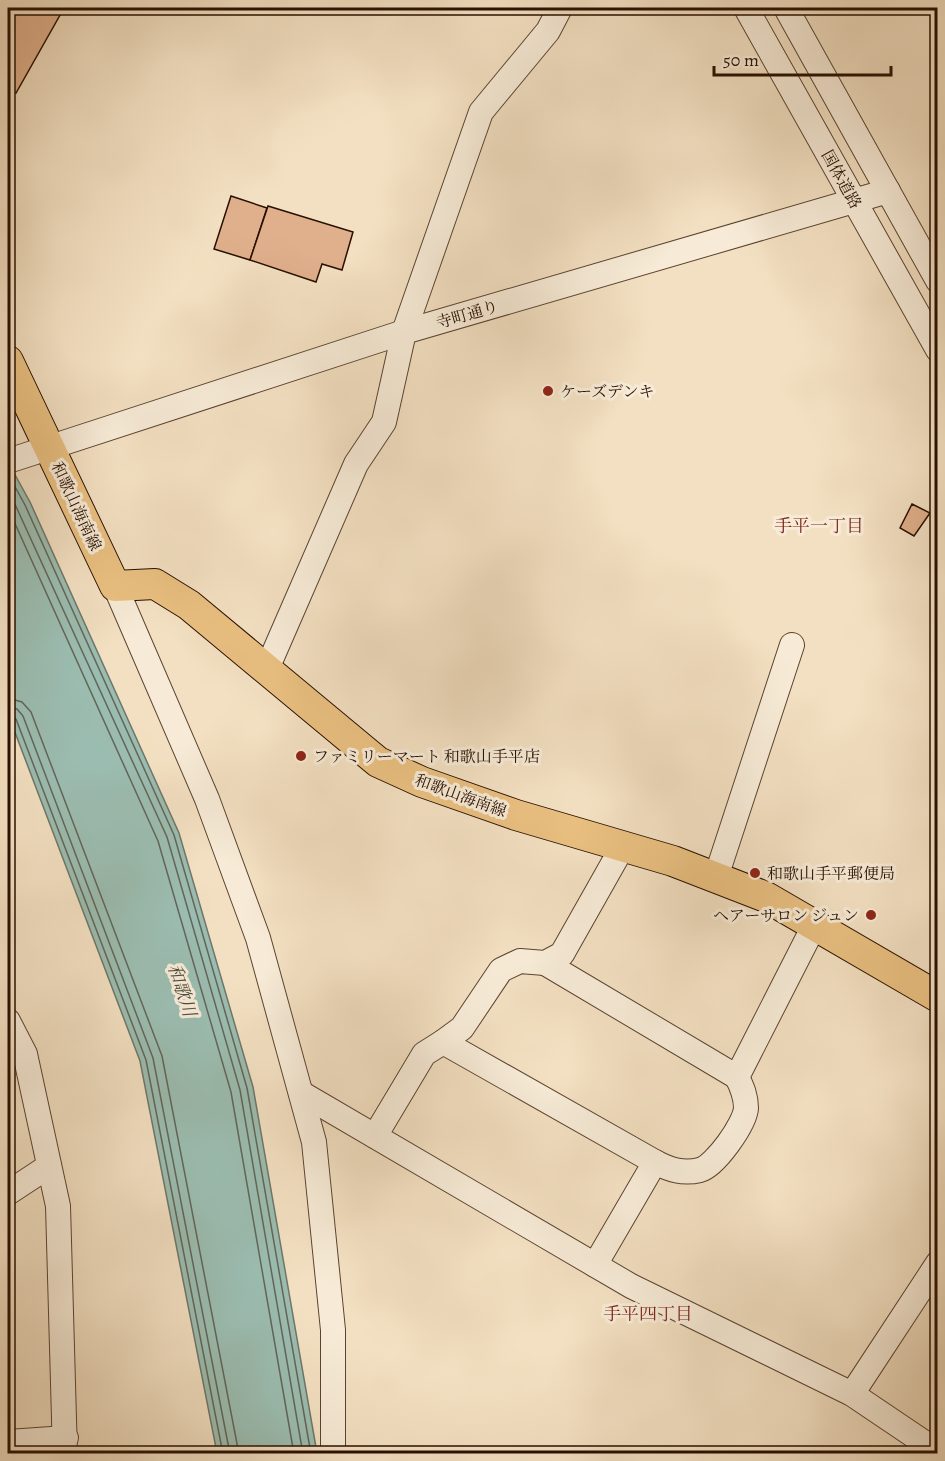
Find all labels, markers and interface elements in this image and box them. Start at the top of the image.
scale bar [714,39,891,77]
text: 50 m [723,48,759,72]
street label: 国体道路 [816,146,866,213]
street label: 寺町通り [433,296,501,334]
place label: ケーズデンキ [560,381,655,403]
marker: ケーズデンキ [541,384,555,398]
street label: 和歌山海南線 [46,458,106,555]
district label: 手平一丁目 [774,514,864,538]
place label: ファミリーマート 和歌山手平店 [313,746,540,768]
marker: ファミリーマート 和歌山手平店 [294,749,308,763]
street label: 和歌山海南線 [412,769,510,823]
place label: 和歌山手平郵便局 [767,863,895,885]
marker: 和歌山手平郵便局 [748,866,762,880]
place label: ヘアーサロン ジュン [713,905,859,927]
marker: ヘアーサロン ジュン [864,908,878,922]
water label: 和歌川 [162,961,202,1021]
district label: 手平四丁目 [603,1302,693,1326]

